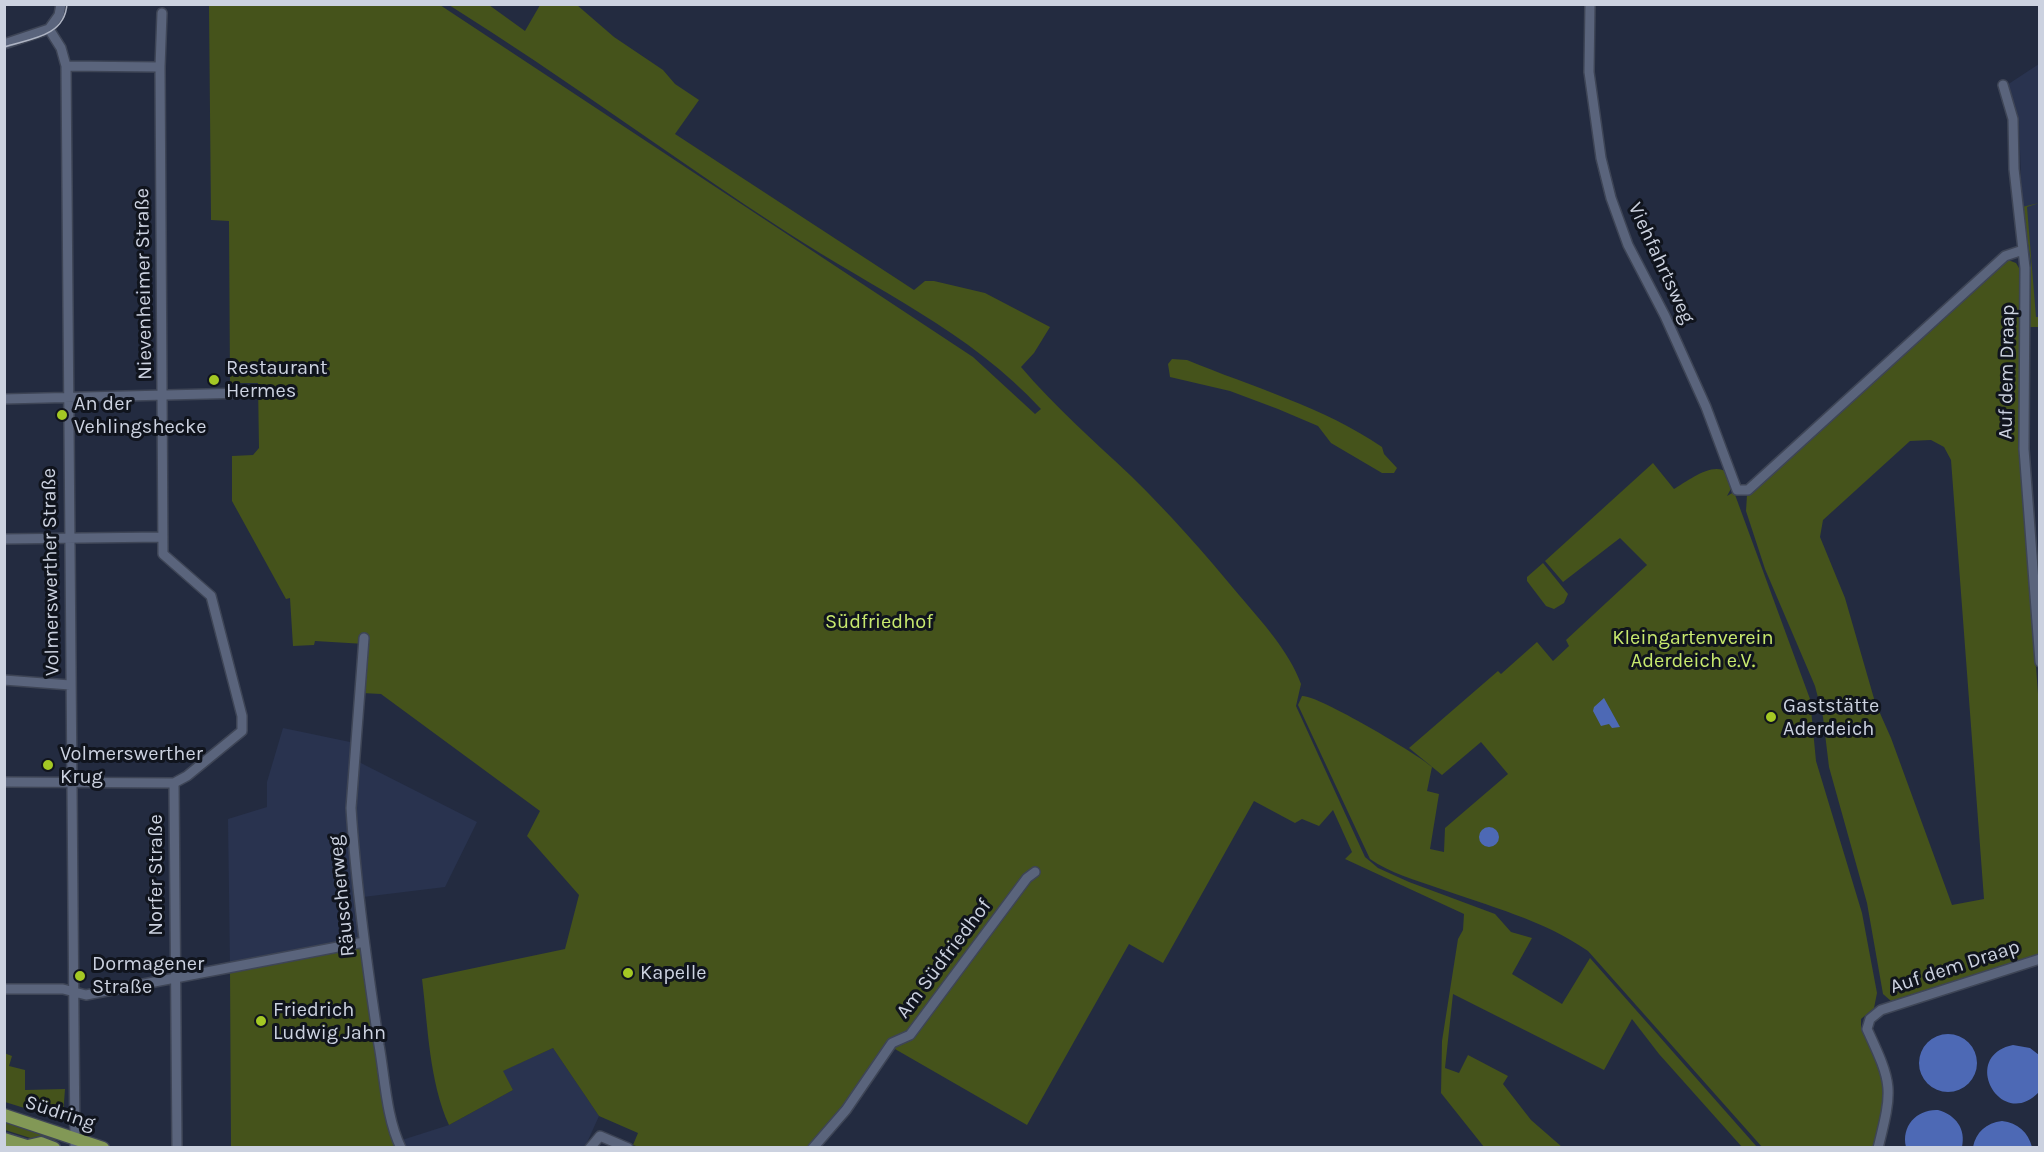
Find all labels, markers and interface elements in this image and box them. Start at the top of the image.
street label: Nievenheimer Straße [130,188,158,380]
street label: Viehfahrtsweg [1622,199,1700,327]
street label: Auf dem Draap [1994,304,2020,440]
place label: Restaurant Hermes [226,356,327,403]
marker: Restaurant Hermes [207,373,221,387]
place label: An der Vehlingshecke [74,392,207,439]
marker: An der Vehlingshecke [55,408,69,422]
street label: Volmerswerther Straße [37,468,65,676]
park label: Südfriedhof [825,610,933,634]
park label: Kleingartenverein Aderdeich e.V. [1612,626,1774,673]
place label: Gaststätte Aderdeich [1783,694,1879,741]
marker: Gaststätte Aderdeich [1764,710,1778,724]
place label: Volmerswerther Krug [60,742,203,789]
marker: Volmerswerther Krug [41,758,55,772]
street label: Norfer Straße [144,814,168,936]
street label: Räuscherweg [324,834,360,958]
street label: Am Südfriedhof [891,895,997,1023]
street label: Auf dem Draap [1887,935,2023,999]
place label: Dormagener Straße [92,952,204,999]
place label: Kapelle [640,961,707,985]
marker: Kapelle [621,966,635,980]
marker: Dormagener Straße [73,969,87,983]
place label: Friedrich Ludwig Jahn [273,998,386,1045]
marker: Friedrich Ludwig Jahn [254,1014,268,1028]
street label: Südring [22,1090,98,1136]

